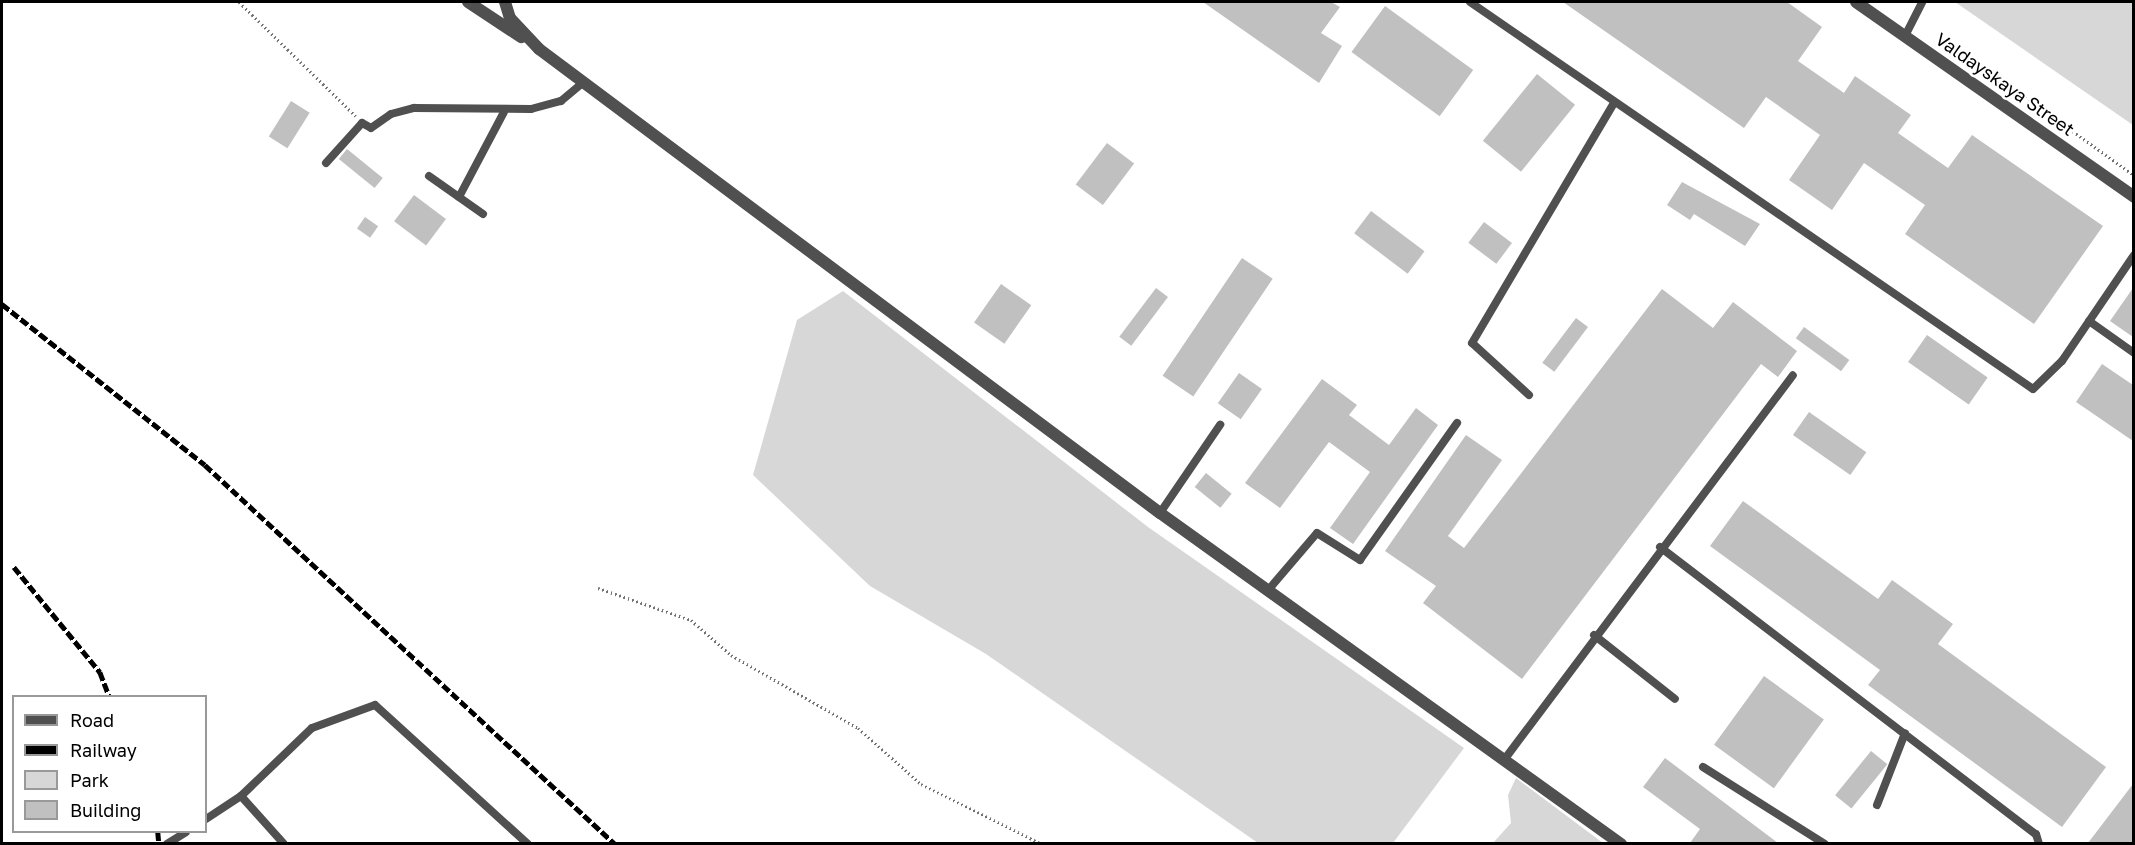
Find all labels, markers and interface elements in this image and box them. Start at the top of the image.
street label: Valdayskaya Street [1931,28,2079,140]
legend [12,695,207,833]
text: Road [70,709,114,731]
text: Railway [70,739,137,761]
text: Park [70,769,109,791]
text: Building [70,799,141,821]

